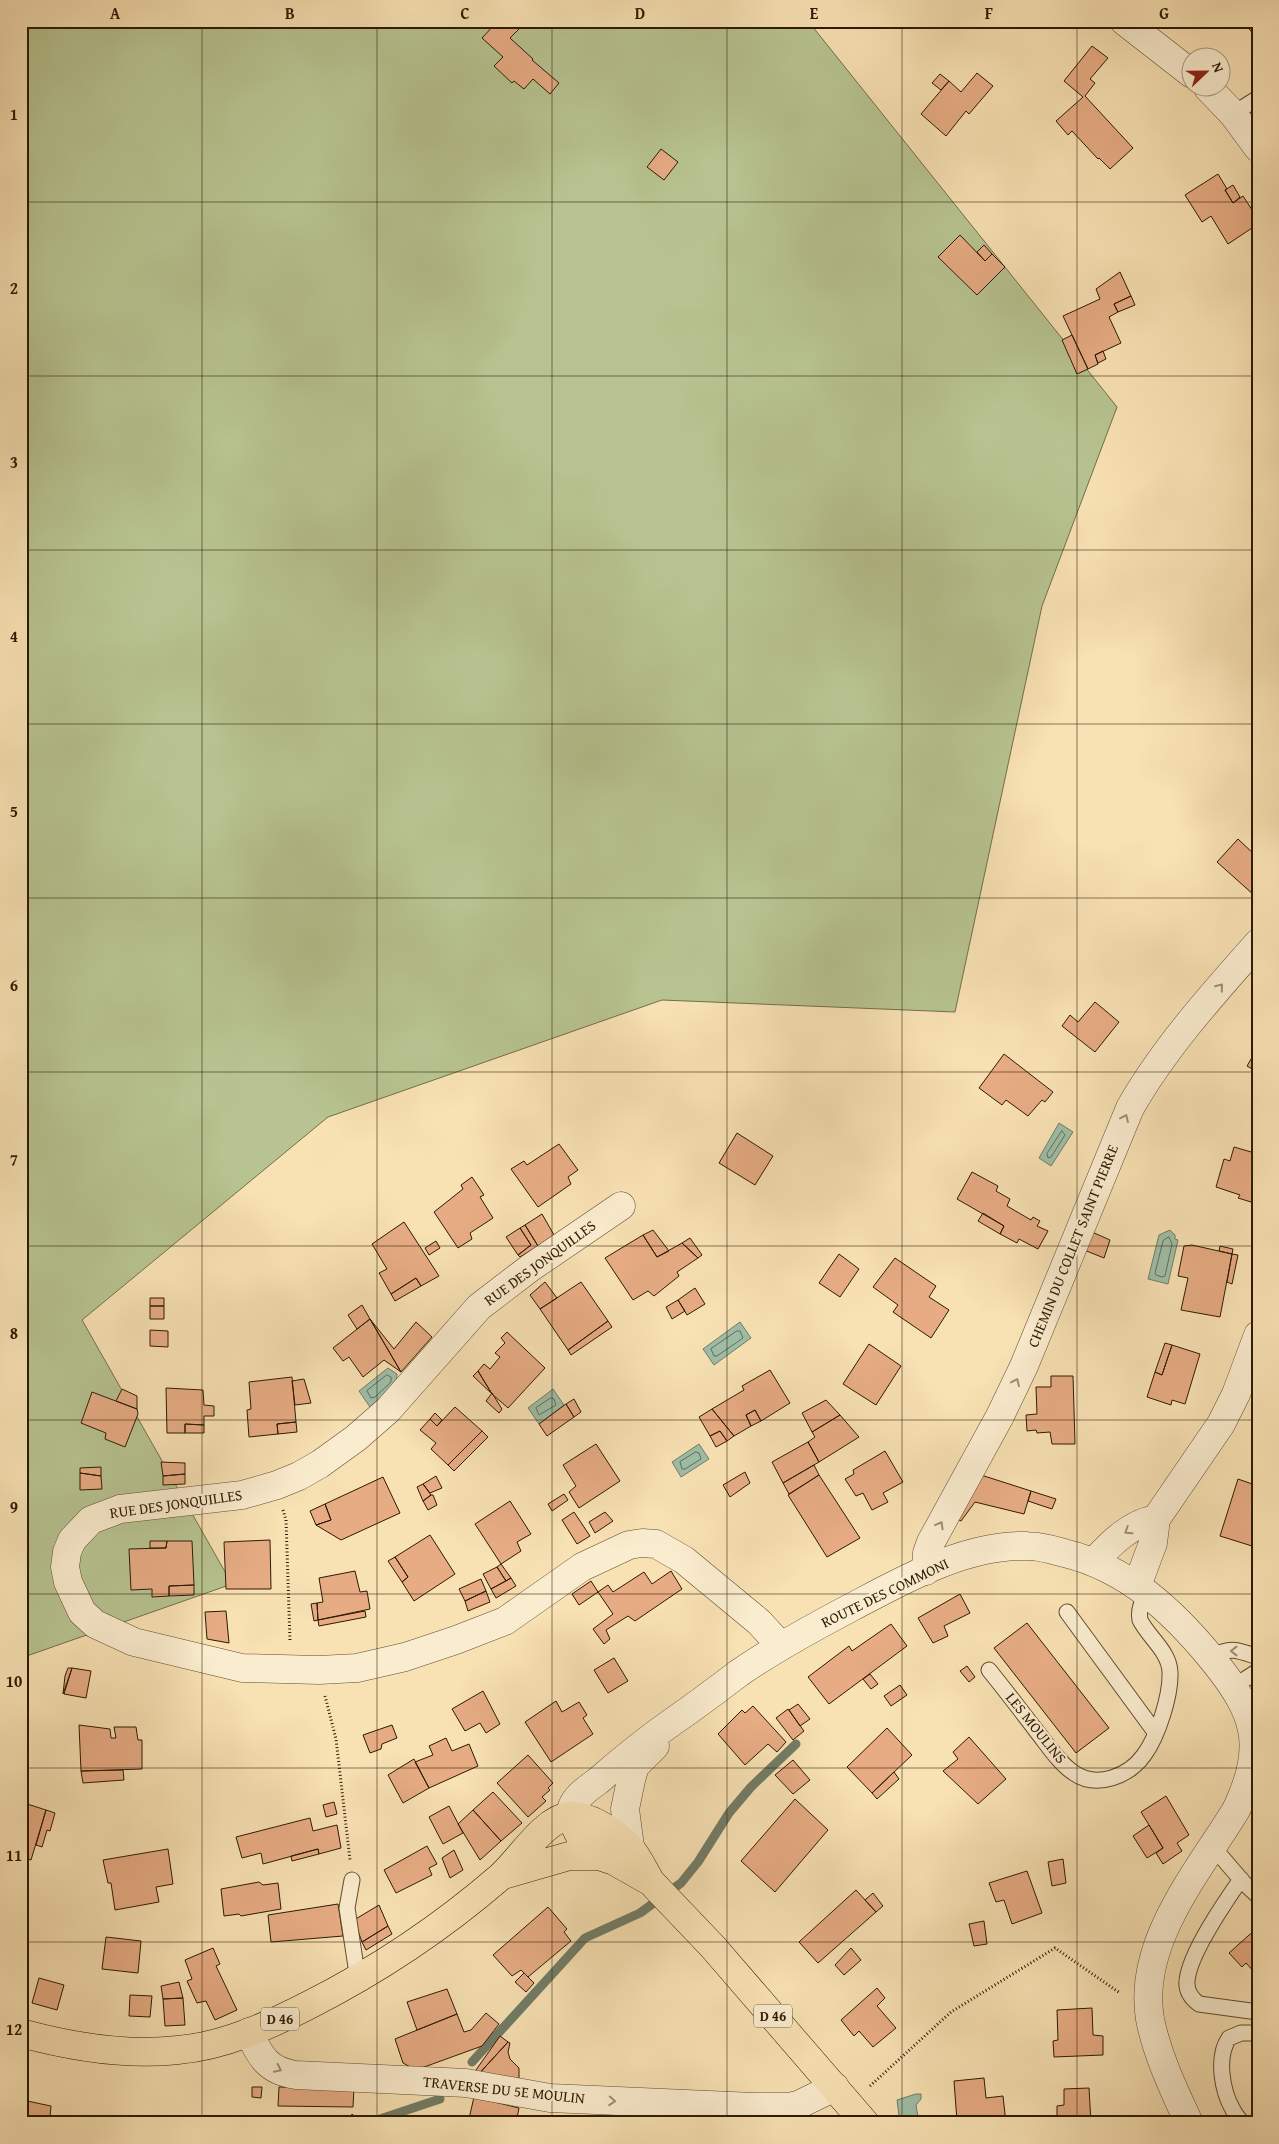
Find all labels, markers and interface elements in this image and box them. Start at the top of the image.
text: A [110,1,121,25]
text: B [285,1,295,25]
text: C [460,1,470,25]
text: D [635,1,645,25]
text: E [810,1,819,25]
text: F [985,1,993,25]
text: G [1159,1,1169,25]
north arrow [1182,48,1232,98]
text: N [1207,59,1229,76]
text: 1 [10,102,18,126]
text: 2 [10,276,18,300]
text: 3 [10,450,18,474]
text: 4 [10,624,18,648]
text: 5 [10,799,18,823]
text: 6 [10,973,18,997]
one-way arrow [1215,984,1223,993]
one-way arrow [1118,1114,1129,1123]
street label: CHEMIN DU COLLET SAINT PIERRE [1022,1141,1123,1350]
text: 7 [10,1147,18,1171]
street label: RUE DES JONQUILLES [480,1215,600,1310]
text: 8 [10,1321,18,1345]
one-way arrow [1010,1378,1020,1387]
street label: RUE DES JONQUILLES [108,1484,243,1523]
text: 9 [10,1495,18,1519]
one-way arrow [934,1521,944,1530]
one-way arrow [1124,1525,1134,1534]
street label: ROUTE DES COMMONI [817,1553,952,1633]
one-way arrow [1230,1646,1238,1656]
text: 10 [6,1669,22,1693]
street label: LES MOULINS [1001,1688,1072,1768]
text: 11 [6,1843,22,1867]
road number: D 46 [754,2004,792,2028]
road number: D 46 [261,2008,299,2030]
text: 12 [6,2017,22,2041]
one-way arrow [272,2063,281,2073]
street label: TRAVERSE DU 5E MOULIN [422,2071,586,2108]
one-way arrow [609,2095,617,2106]

